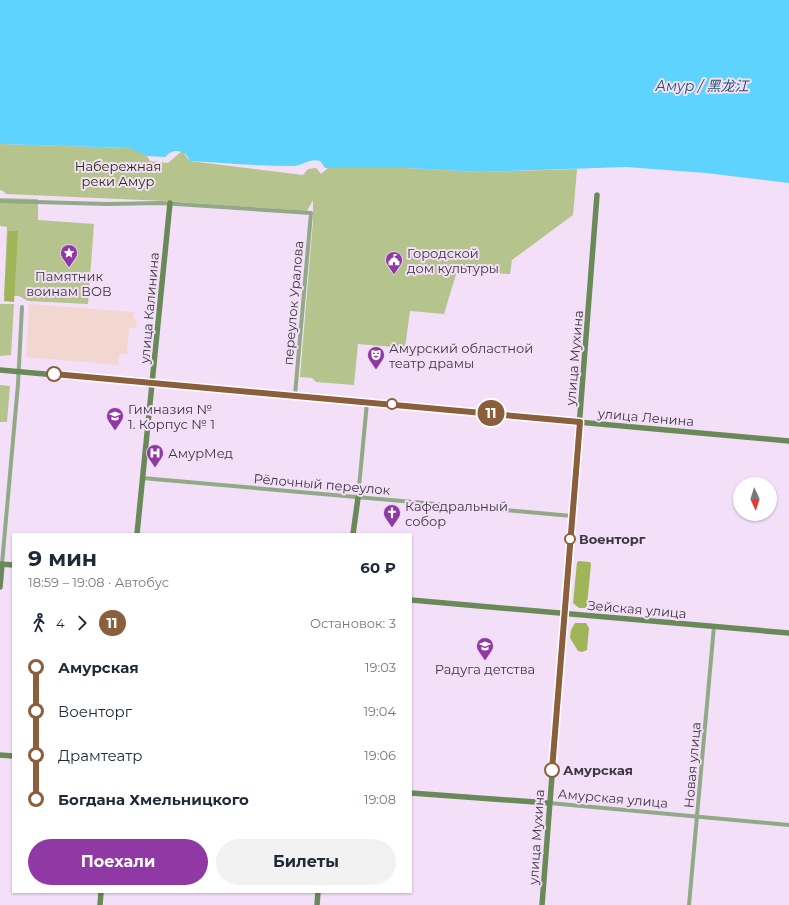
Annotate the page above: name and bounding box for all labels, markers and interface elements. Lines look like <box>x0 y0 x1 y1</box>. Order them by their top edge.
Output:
water label: Амур / 黑龙江 <box>655 77 750 95</box>
park label: Набережная реки Амур <box>75 158 161 189</box>
street label: переулок Уралова <box>280 240 306 366</box>
place icon: Памятник воинам ВОВ <box>59 243 79 268</box>
place label: Городской дом культуры <box>407 245 499 276</box>
public building icon: Городской дом культуры <box>384 250 404 275</box>
street label: улица Калинина <box>136 252 162 365</box>
place label: Памятник воинам ВОВ <box>26 268 112 299</box>
street label: улица Мухина <box>562 310 586 407</box>
place label: Амурский областной театр драмы <box>389 340 533 371</box>
theatre icon: Амурский областной театр драмы <box>366 345 386 370</box>
unlabelled marker <box>46 366 62 382</box>
unlabelled marker <box>386 398 398 410</box>
line badge: 11 <box>473 400 509 426</box>
place label: Гимназия № 1. Корпус № 1 <box>128 401 215 432</box>
text: 11 <box>486 404 496 422</box>
street label: улица Ленина <box>596 405 695 429</box>
school or university icon: Гимназия № 1. Корпус № 1 <box>105 406 125 431</box>
hospital icon: АмурМед <box>145 443 165 468</box>
place label: АмурМед <box>168 445 233 461</box>
street label: Рёлочный переулок <box>253 470 391 498</box>
north arrow <box>733 477 777 521</box>
map controls <box>733 477 777 521</box>
place label: Кафедральный собор <box>405 498 508 529</box>
church icon: Кафедральный собор <box>382 503 402 528</box>
place label: Военторг <box>579 531 646 547</box>
marker: Военторг <box>564 533 576 545</box>
text: 9 мин <box>28 545 97 572</box>
text: 60 ₽ <box>360 558 396 577</box>
text: 18:59 – 19:08 · Автобус <box>28 574 169 590</box>
street label: Зейская улица <box>587 597 687 621</box>
icon: walk <box>28 612 50 634</box>
icon: forward <box>71 612 93 634</box>
text: 11 <box>107 614 118 632</box>
text: 4 <box>56 615 65 631</box>
text: Остановок: 3 <box>310 615 396 631</box>
school or university icon: Радуга детства <box>475 636 495 661</box>
text: Амурская <box>58 658 139 677</box>
text: 19:03 <box>365 659 396 675</box>
place label: Радуга детства <box>435 661 535 677</box>
text: Военторг <box>58 702 132 721</box>
text: 19:04 <box>363 703 396 719</box>
street label: Новая улица <box>680 721 704 809</box>
text: Драмтеатр <box>58 746 143 765</box>
text: 19:06 <box>364 747 396 763</box>
marker: Амурская <box>544 762 560 778</box>
place label: Амурская <box>563 762 633 778</box>
street label: Амурская улица <box>557 785 669 811</box>
street label: улица Мухина <box>525 789 547 886</box>
text: Богдана Хмельницкого <box>58 790 249 809</box>
text: 19:08 <box>364 791 396 807</box>
button: Поехали <box>28 839 208 885</box>
button: Билеты <box>216 839 396 885</box>

